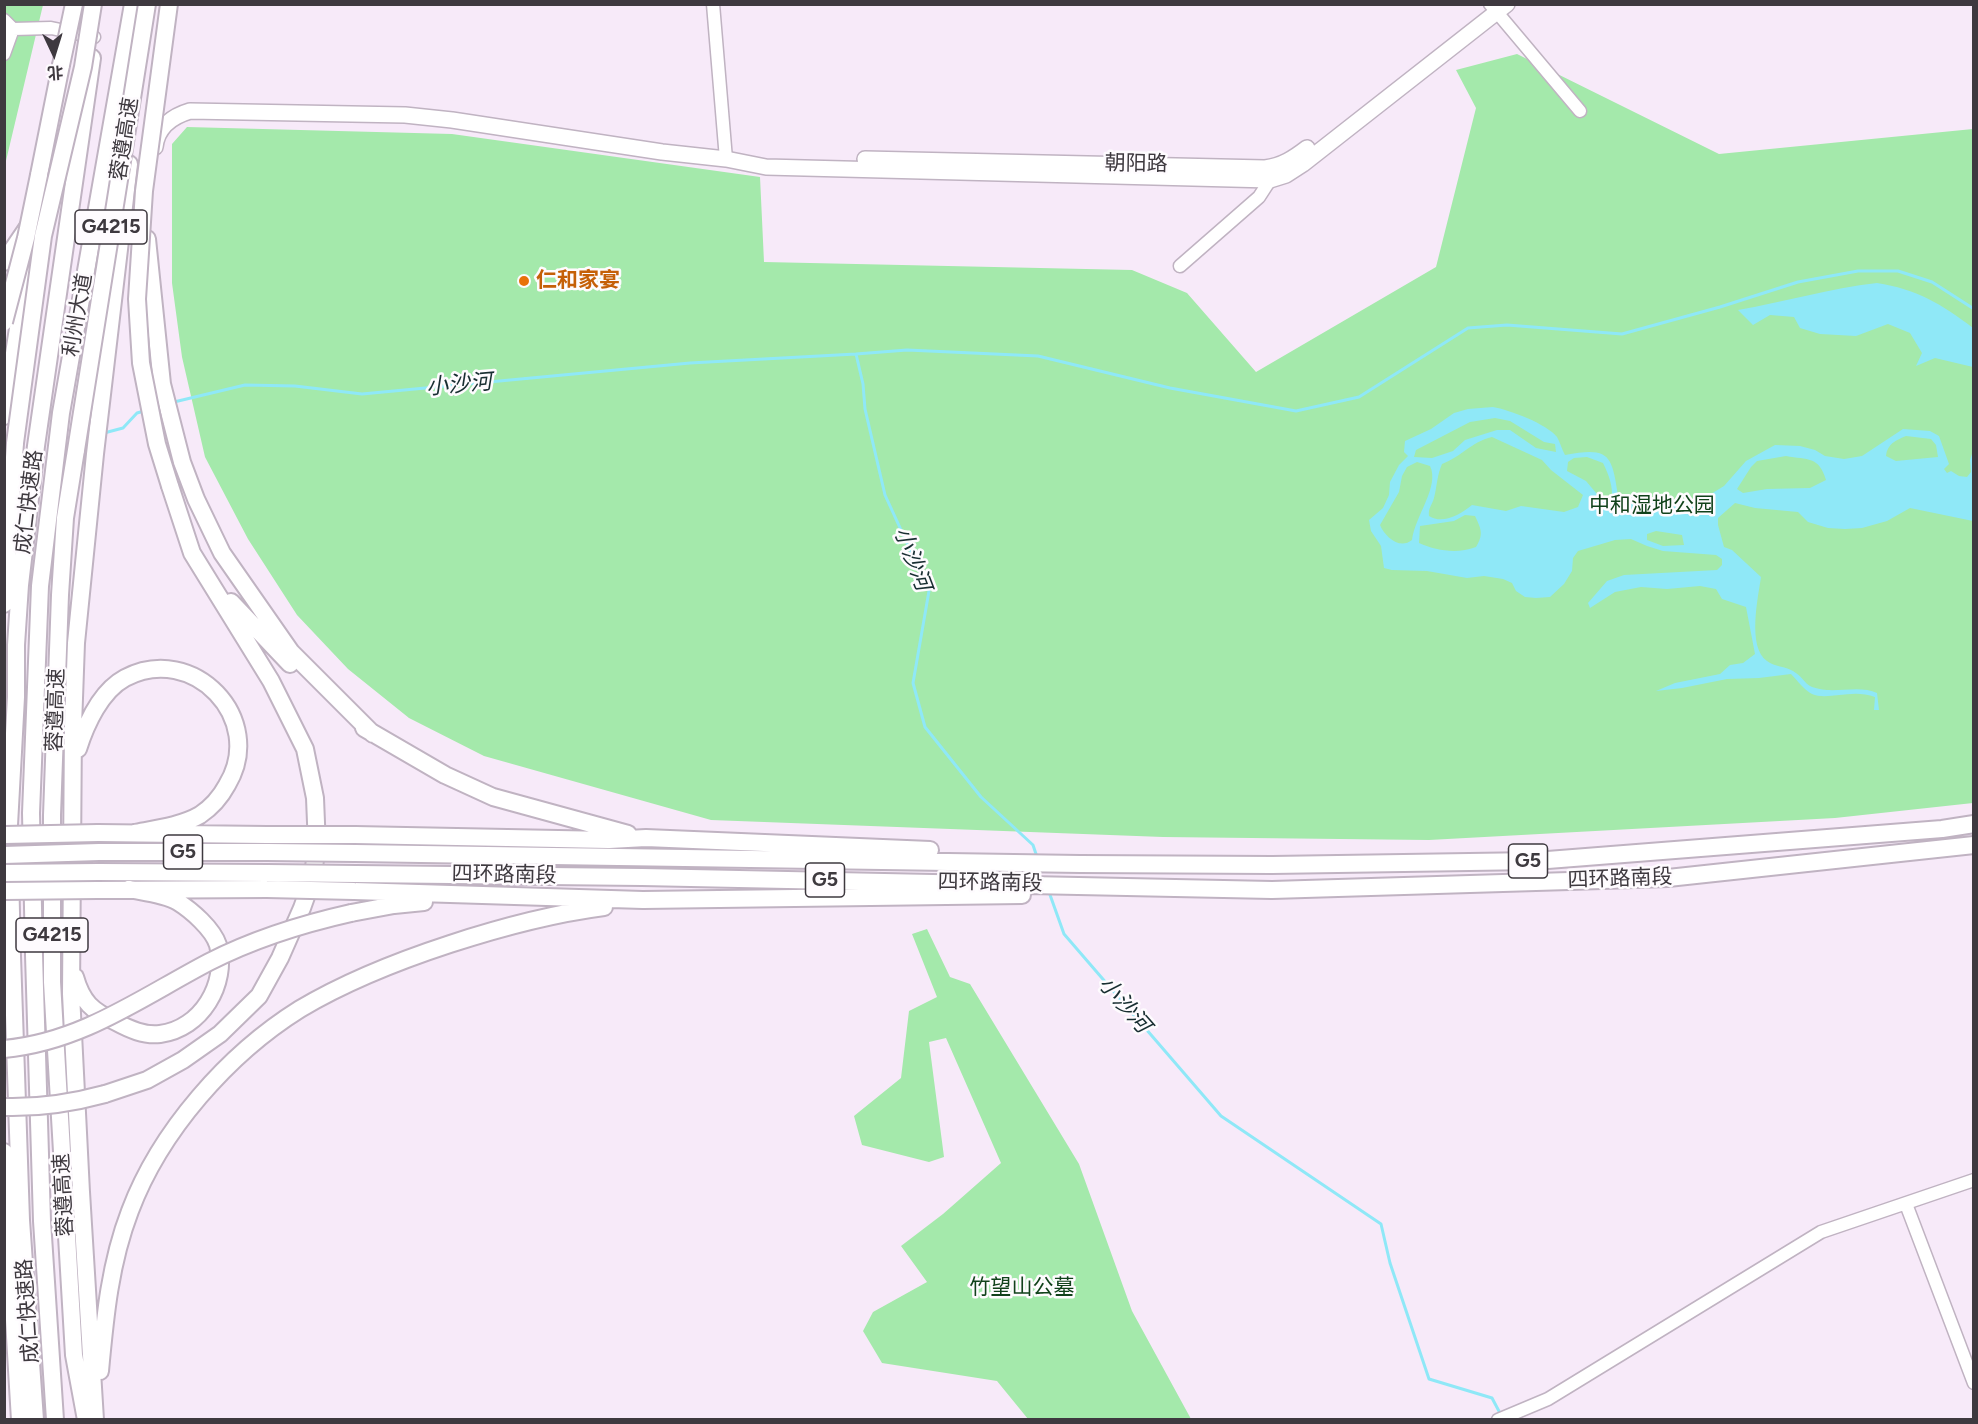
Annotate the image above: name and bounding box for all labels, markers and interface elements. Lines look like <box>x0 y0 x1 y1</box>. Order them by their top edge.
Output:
north arrow <box>24 24 84 84</box>
text: 北 <box>47 62 64 82</box>
street label: 蓉遵高速 <box>106 96 144 182</box>
street label: 朝阳路 <box>1104 151 1168 177</box>
road number: G4215 <box>75 210 147 244</box>
place label: 仁和家宴 <box>536 268 620 294</box>
street label: 利州大道 <box>58 271 98 359</box>
marker: 仁和家宴 <box>517 274 531 288</box>
water label: 小沙河 <box>425 369 493 401</box>
street label: 成仁快速路 <box>10 448 48 556</box>
park label: 中和湿地公园 <box>1589 493 1715 519</box>
water label: 小沙河 <box>888 523 936 595</box>
street label: 蓉遵高速 <box>42 668 70 752</box>
road number: G5 <box>164 835 202 869</box>
road number: G5 <box>1508 844 1547 878</box>
street label: 四环路南段 <box>451 861 557 889</box>
road number: G5 <box>806 863 844 897</box>
street label: 四环路南段 <box>1567 865 1673 893</box>
street label: 四环路南段 <box>937 869 1043 897</box>
road number: G4215 <box>16 918 88 952</box>
water label: 小沙河 <box>1092 971 1156 1039</box>
street label: 蓉遵高速 <box>49 1152 79 1238</box>
street label: 成仁快速路 <box>12 1258 44 1364</box>
park label: 竹望山公墓 <box>970 1275 1074 1301</box>

